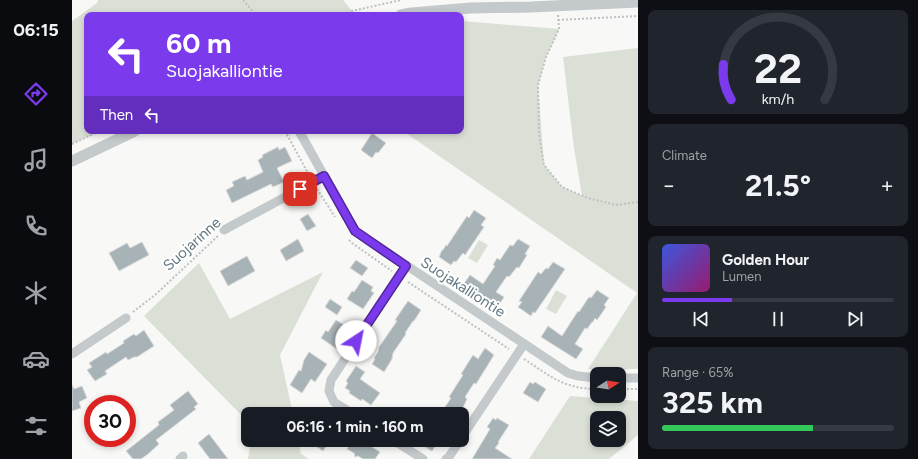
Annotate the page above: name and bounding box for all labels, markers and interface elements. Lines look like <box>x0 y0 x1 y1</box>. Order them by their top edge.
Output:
text: 06:15 <box>13 19 59 41</box>
text: 60 m <box>166 26 231 60</box>
icon: left <box>100 28 152 80</box>
text: 22 <box>754 43 802 93</box>
text: Suojakalliontie <box>166 60 283 82</box>
icon: directions <box>22 80 50 108</box>
text: km/h <box>762 90 794 108</box>
icon: left <box>141 104 163 126</box>
text: Then <box>100 106 133 124</box>
icon: music <box>22 146 50 174</box>
text: Climate <box>662 148 707 163</box>
text: 21.5° <box>745 167 811 204</box>
pin <box>283 172 317 206</box>
text: − <box>662 172 676 199</box>
text: + <box>880 172 894 199</box>
icon: arrive <box>289 178 311 200</box>
icon: phone <box>22 212 50 240</box>
street label: Suojarinne <box>159 213 225 275</box>
text: Golden Hour <box>722 251 809 269</box>
street label: Suojakalliontie <box>417 253 509 321</box>
text: Lumen <box>722 269 761 284</box>
icon: climate <box>22 279 50 307</box>
icon: previous <box>690 308 712 330</box>
icon: pause <box>767 308 789 330</box>
icon: next <box>844 308 866 330</box>
position arrow <box>335 320 377 362</box>
icon: car <box>22 345 50 373</box>
text: Range · 65% <box>662 365 734 380</box>
north arrow <box>590 367 626 403</box>
map controls <box>590 367 626 447</box>
text: 325 km <box>662 384 763 421</box>
speed limit sign: 30 <box>84 395 136 447</box>
button: layers <box>590 411 626 447</box>
icon: filters <box>22 412 50 440</box>
text: 06:16 · 1 min · 160 m <box>287 418 423 436</box>

